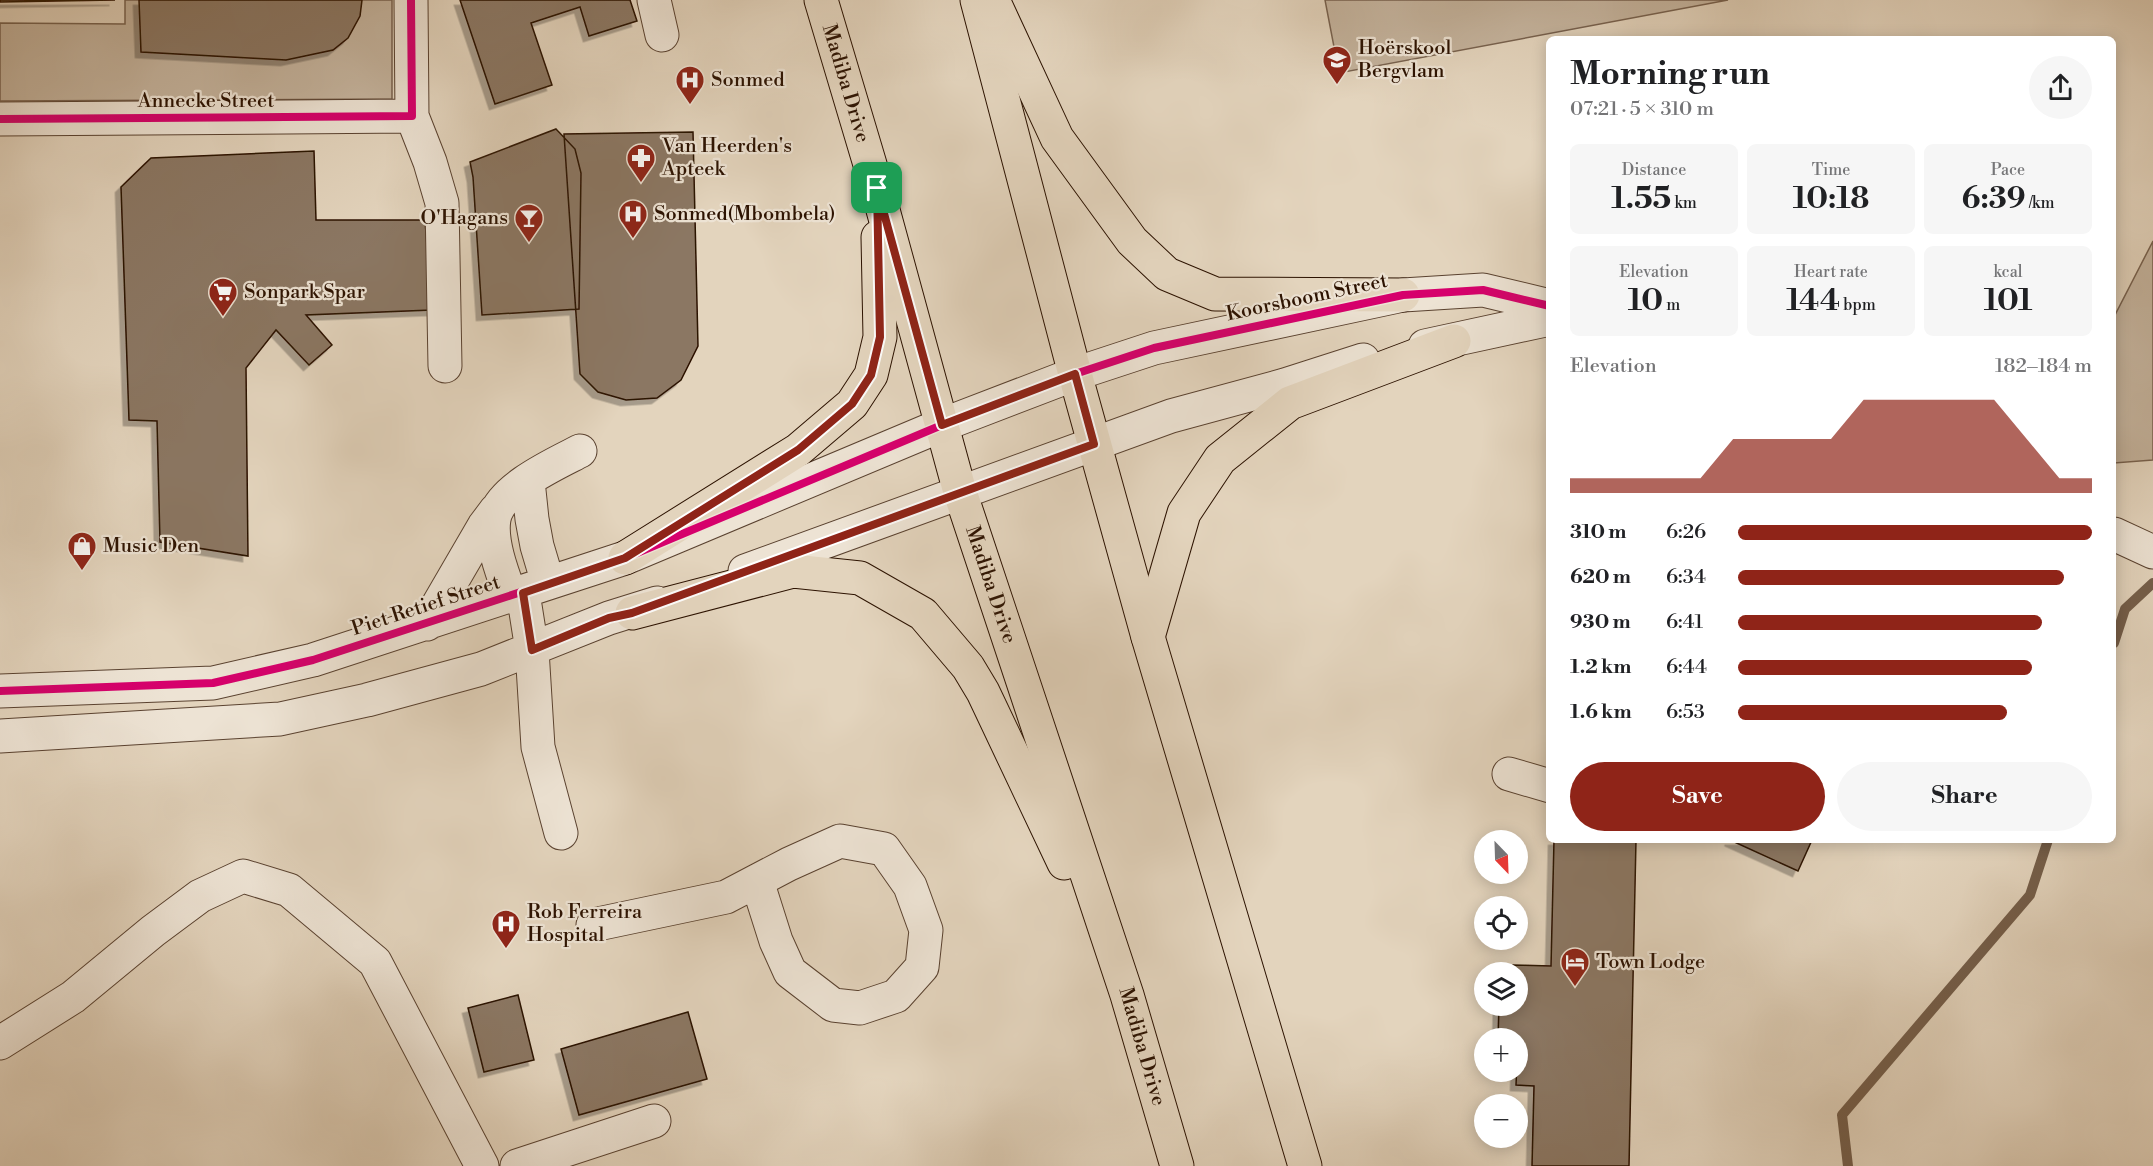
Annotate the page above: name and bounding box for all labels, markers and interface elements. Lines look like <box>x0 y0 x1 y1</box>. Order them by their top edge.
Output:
street label: Madiba Drive <box>816 21 875 146</box>
place label: Hoërskool Bergvlam <box>1357 36 1451 84</box>
school or university icon: Hoërskool Bergvlam <box>1321 44 1353 86</box>
text: Morning run <box>1570 54 1770 95</box>
button: share <box>2029 56 2092 119</box>
hospital icon: Sonmed <box>674 64 706 106</box>
place label: Sonmed <box>711 68 785 93</box>
street label: Annecke Street <box>137 89 274 114</box>
text: 07:21 · 5 × 310 m <box>1570 97 1714 122</box>
place label: Van Heerden's Apteek <box>661 134 792 182</box>
pharmacy icon: Van Heerden's Apteek <box>625 142 657 184</box>
text: Distance <box>1622 160 1686 180</box>
text: Time <box>1812 160 1850 180</box>
text: Pace <box>1991 160 2025 180</box>
pin <box>851 162 902 213</box>
icon: arrive <box>860 171 893 204</box>
text: 1.55 <box>1611 180 1671 218</box>
text: 10:18 <box>1793 180 1869 218</box>
text: 6:39 <box>1962 180 2026 218</box>
text: km <box>1671 193 1697 213</box>
text: /km <box>2026 193 2054 213</box>
hospital icon: Sonmed(Mbombela) <box>617 198 649 240</box>
bar icon: O'Hagans <box>513 202 545 244</box>
place label: Sonmed(Mbombela) <box>654 202 835 227</box>
place label: O'Hagans <box>421 206 508 231</box>
text: Elevation <box>1619 262 1689 282</box>
text: Heart rate <box>1794 262 1868 282</box>
text: kcal <box>1993 262 2023 282</box>
street label: Koorsboom Street <box>1224 269 1390 327</box>
supermarket icon: Sonpark Spar <box>207 276 239 318</box>
place label: Sonpark Spar <box>244 280 365 305</box>
text: 10 <box>1628 282 1663 320</box>
text: 144 <box>1786 282 1840 320</box>
text: 101 <box>1984 282 2032 320</box>
text: m <box>1663 295 1680 315</box>
text: bpm <box>1840 295 1876 315</box>
text: Elevation <box>1570 354 1657 379</box>
text: 182–184 m <box>1995 354 2092 379</box>
text: 310 m <box>1570 520 1626 545</box>
text: 6:26 <box>1666 520 1706 545</box>
street label: Madiba Drive <box>960 523 1022 647</box>
shop icon: Music Den <box>66 530 98 572</box>
place label: Music Den <box>103 534 199 559</box>
text: 620 m <box>1570 565 1631 590</box>
text: 6:34 <box>1666 565 1706 590</box>
street label: Piet Retief Street <box>349 570 503 642</box>
text: 930 m <box>1570 610 1631 635</box>
text: 6:41 <box>1666 610 1703 635</box>
text: 1.2 km <box>1570 655 1632 680</box>
text: 6:44 <box>1666 655 1707 680</box>
text: 1.6 km <box>1570 700 1632 725</box>
text: 6:53 <box>1666 700 1705 725</box>
button: Save <box>1570 762 1825 831</box>
button: Share <box>1837 762 2092 831</box>
north arrow <box>1474 830 1528 884</box>
map controls <box>1474 830 1528 1148</box>
button: locate <box>1474 896 1528 950</box>
place label: Rob Ferreira Hospital <box>527 900 643 948</box>
hospital icon: Rob Ferreira Hospital <box>490 908 522 950</box>
hotel icon: Town Lodge <box>1559 946 1591 988</box>
place label: Town Lodge <box>1596 950 1705 975</box>
button: layers <box>1474 962 1528 1016</box>
street label: Madiba Drive <box>1113 984 1171 1109</box>
button: + <box>1474 1028 1528 1082</box>
button: − <box>1474 1094 1528 1148</box>

